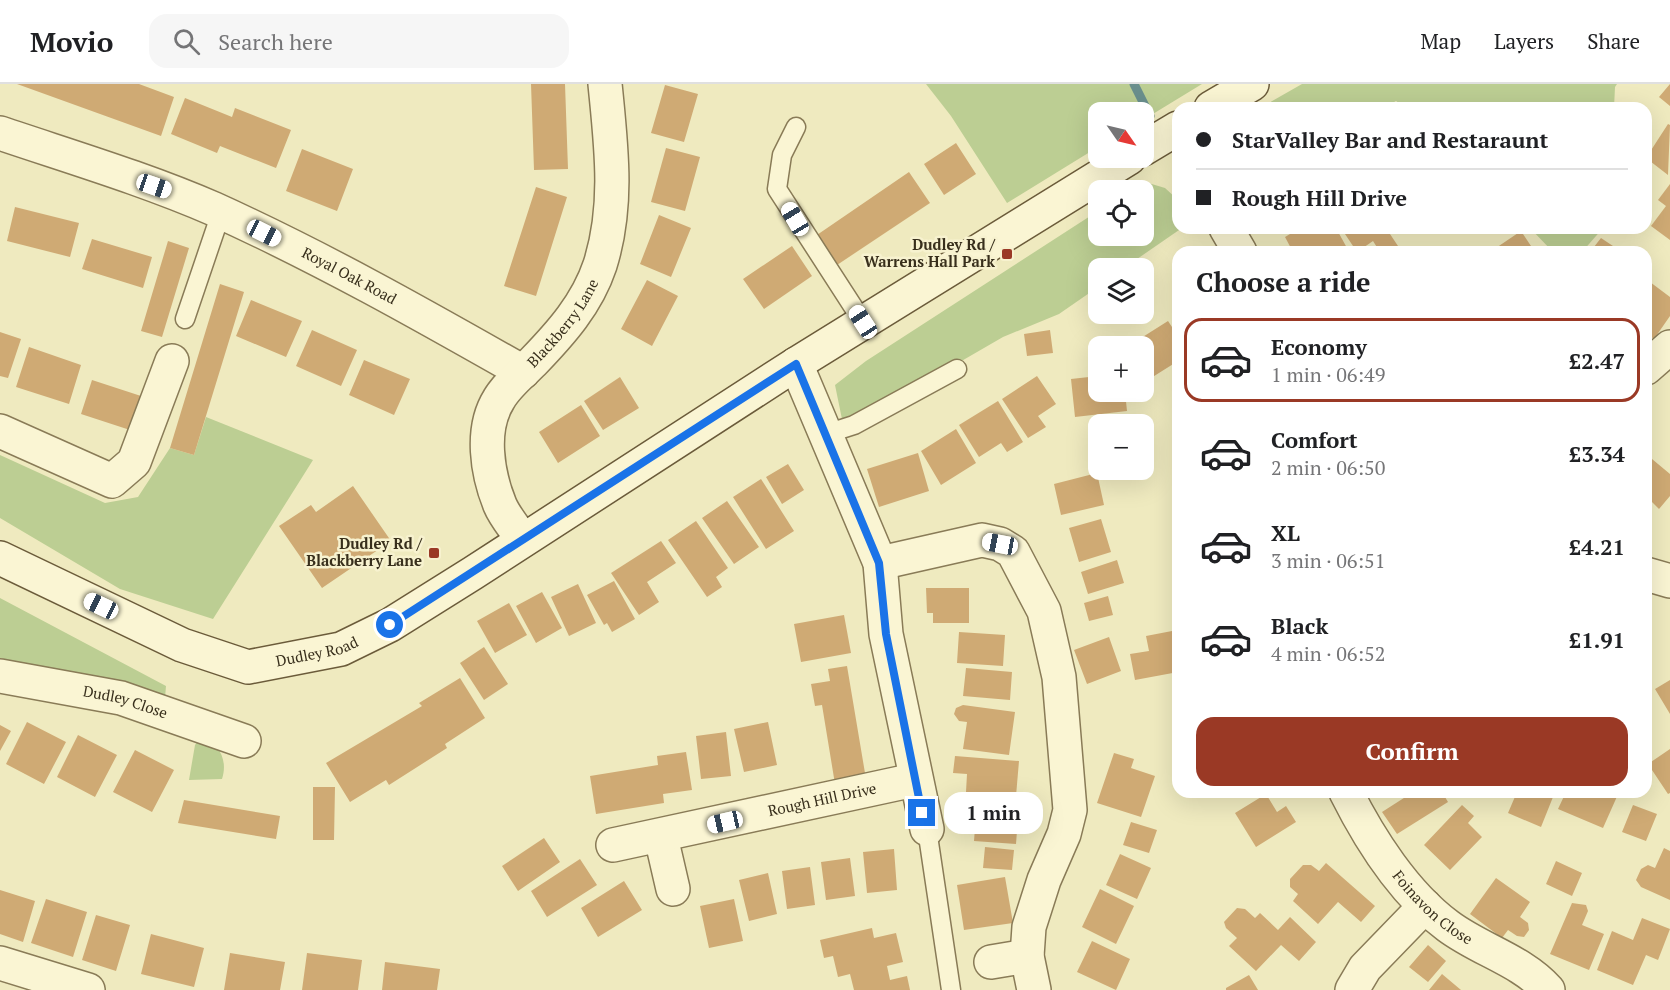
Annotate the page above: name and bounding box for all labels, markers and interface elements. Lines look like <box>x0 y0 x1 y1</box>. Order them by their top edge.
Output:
search box <box>149 14 569 68</box>
text: Movio <box>30 23 113 60</box>
icon: search <box>170 25 203 58</box>
text: Search here <box>218 27 333 56</box>
text: Map <box>1420 27 1461 55</box>
text: Layers <box>1494 27 1554 55</box>
text: Share <box>1587 27 1640 55</box>
north arrow <box>1088 102 1154 168</box>
map controls <box>1088 102 1154 480</box>
text: StarValley Bar and Restaraunt <box>1232 125 1548 154</box>
car <box>134 172 174 200</box>
button: locate <box>1088 180 1154 246</box>
text: Rough Hill Drive <box>1232 183 1407 212</box>
car <box>778 199 812 239</box>
car <box>244 217 284 249</box>
place label: Dudley Rd / Warrens Hall Park <box>864 234 996 271</box>
street label: Royal Oak Road <box>299 242 400 308</box>
marker: Dudley Rd / Warrens Hall Park <box>1000 247 1014 261</box>
button: layers <box>1088 258 1154 324</box>
text: Choose a ride <box>1196 264 1371 300</box>
street label: Blackberry Lane <box>522 275 602 371</box>
car <box>846 302 880 342</box>
text: Economy <box>1271 332 1367 361</box>
icon: car <box>1199 333 1253 387</box>
button: + <box>1088 336 1154 402</box>
text: £2.47 <box>1569 346 1625 375</box>
text: 1 min · 06:49 <box>1271 361 1385 388</box>
button: − <box>1088 414 1154 480</box>
text: Comfort <box>1271 425 1357 454</box>
icon: car <box>1199 426 1253 480</box>
text: £3.34 <box>1569 439 1625 468</box>
text: 2 min · 06:50 <box>1271 454 1385 481</box>
text: XL <box>1271 518 1300 547</box>
icon: car <box>1199 519 1253 573</box>
car <box>981 532 1019 556</box>
text: £4.21 <box>1569 532 1625 561</box>
place label: Dudley Rd / Blackberry Lane <box>306 533 423 570</box>
marker: Dudley Rd / Blackberry Lane <box>427 546 441 560</box>
text: 3 min · 06:51 <box>1271 547 1385 574</box>
car <box>81 590 121 622</box>
route start <box>376 611 403 638</box>
text: Black <box>1271 611 1328 640</box>
icon: car <box>1199 612 1253 666</box>
text: £1.91 <box>1569 625 1625 654</box>
street label: Dudley Road <box>274 631 361 670</box>
text: 4 min · 06:52 <box>1271 640 1385 667</box>
street label: Dudley Close <box>81 680 170 723</box>
button: Confirm <box>1196 717 1628 786</box>
street label: Rough Hill Drive <box>766 777 878 820</box>
callout: 1 min <box>943 792 1042 834</box>
route end <box>908 799 935 826</box>
text: 1 min <box>966 799 1021 826</box>
car <box>705 809 745 835</box>
street label: Foinavon Close <box>1389 866 1476 948</box>

